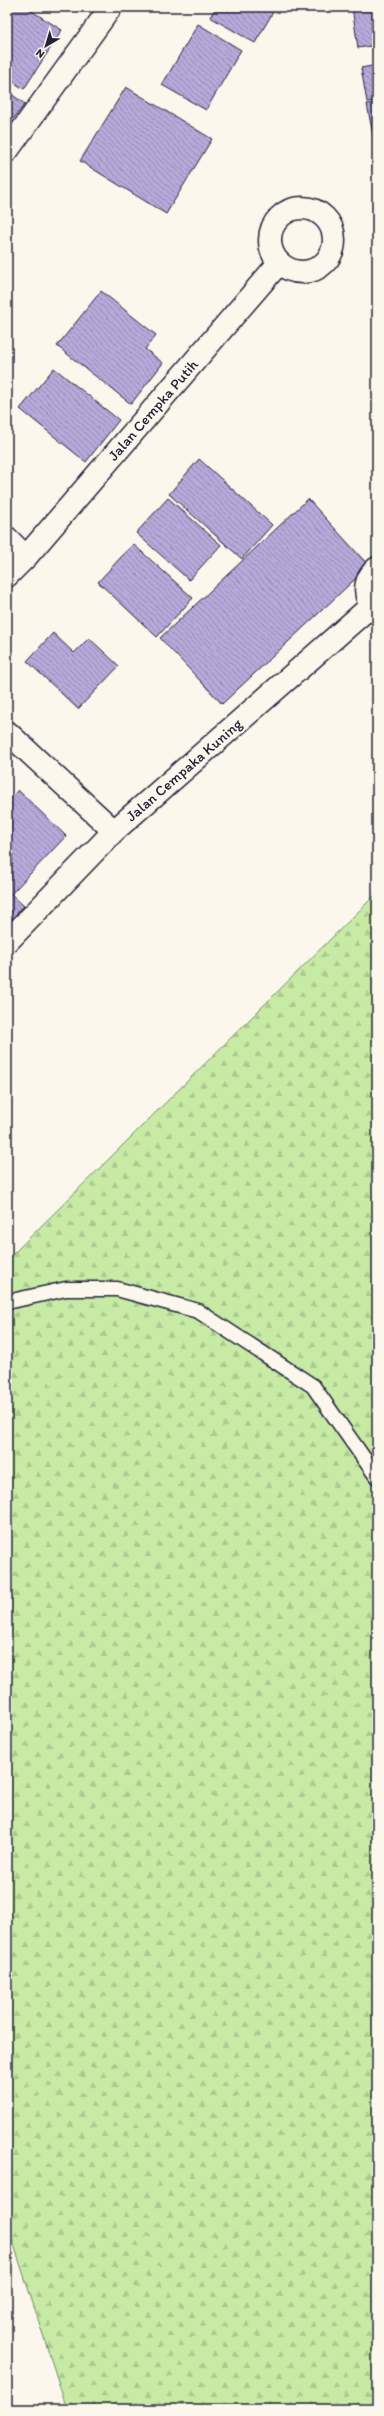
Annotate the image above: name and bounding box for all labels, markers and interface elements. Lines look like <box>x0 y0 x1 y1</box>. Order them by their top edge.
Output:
north arrow <box>26 26 66 66</box>
text: N <box>33 46 47 61</box>
street label: Jalan Cempka Putih <box>104 356 202 464</box>
street label: Jalan Cempaka Kuning <box>122 714 246 825</box>

